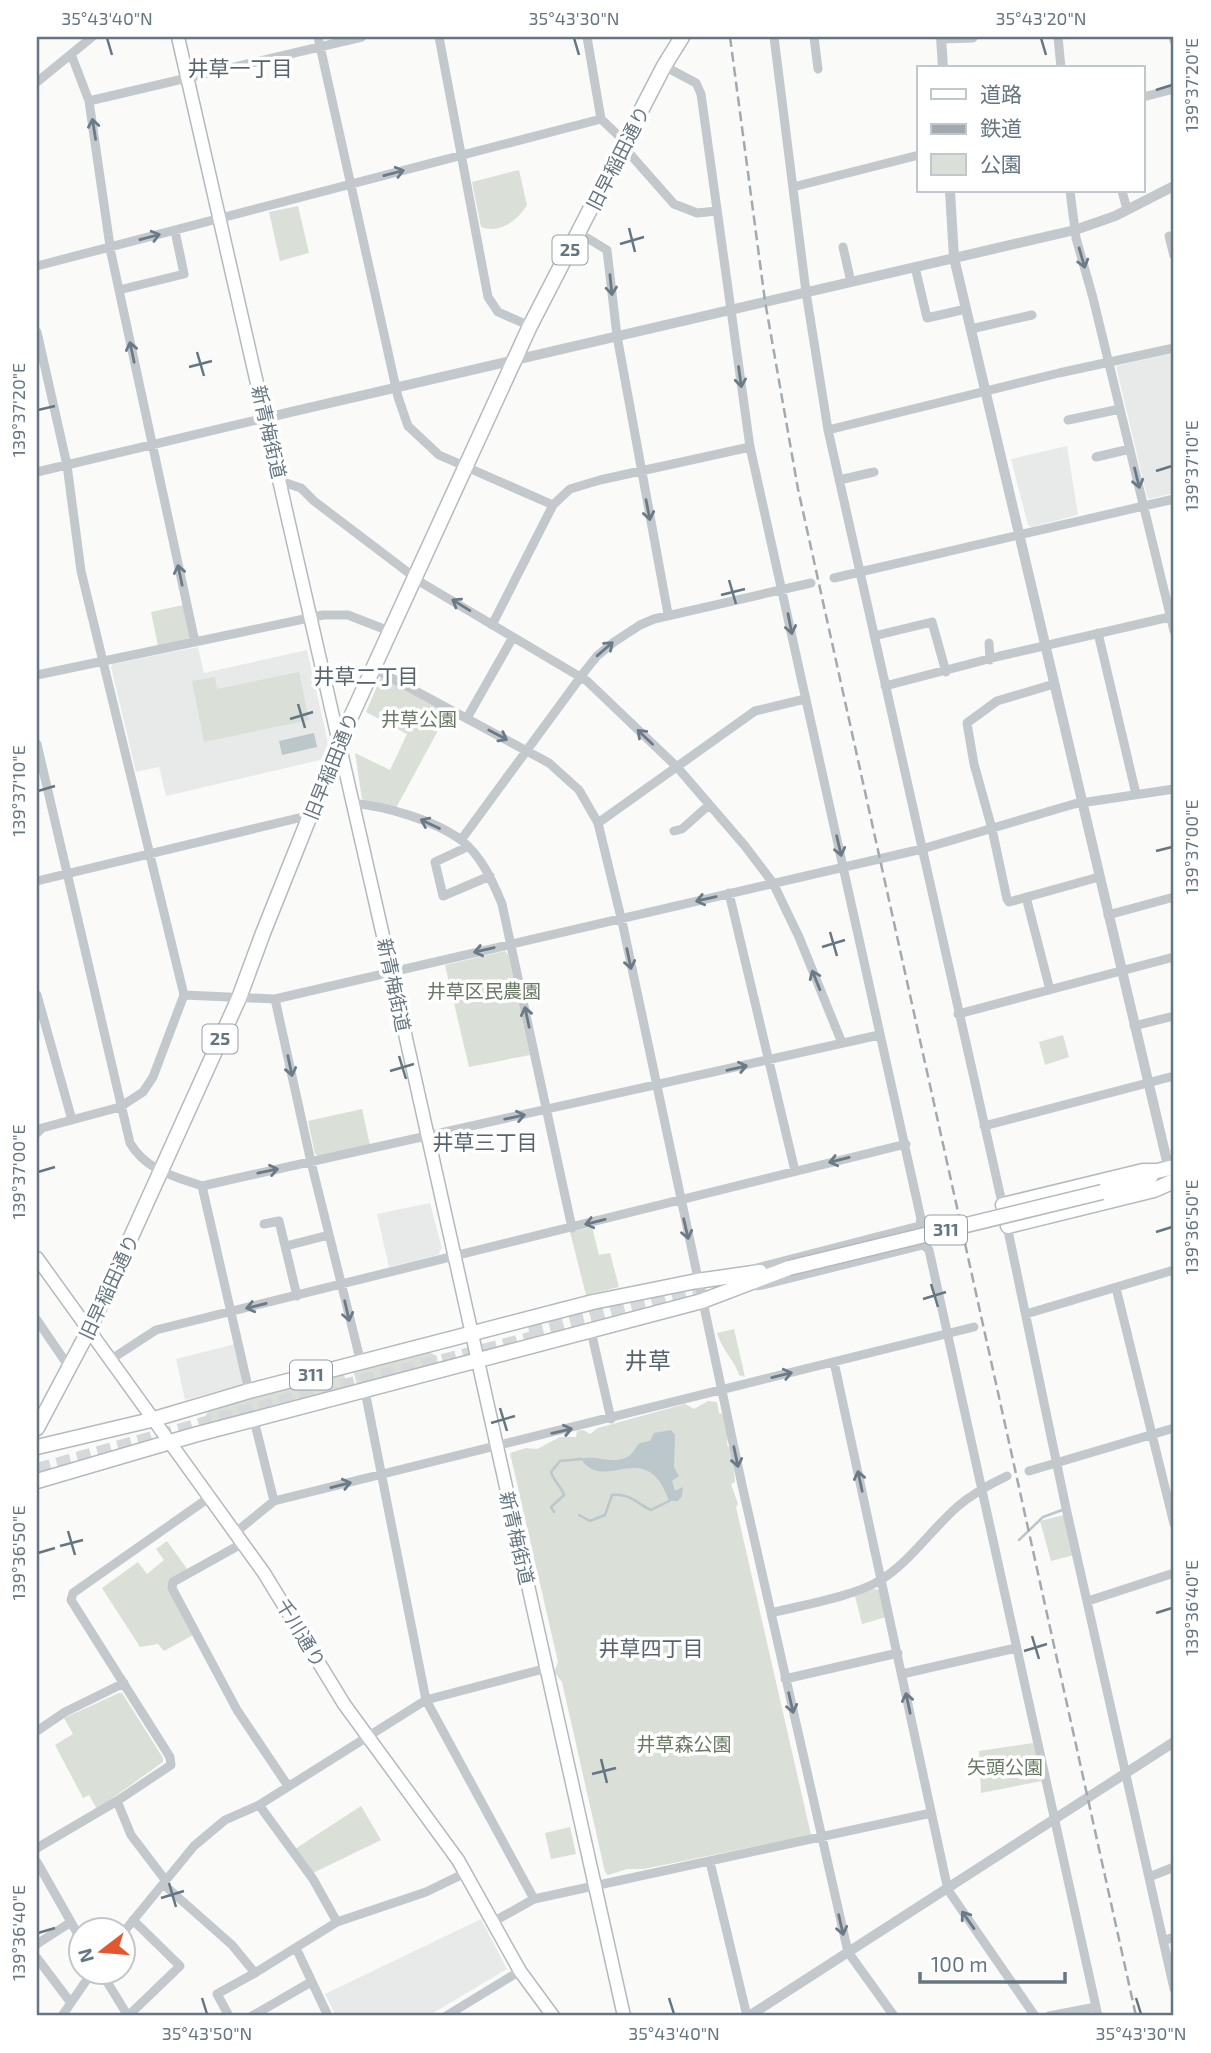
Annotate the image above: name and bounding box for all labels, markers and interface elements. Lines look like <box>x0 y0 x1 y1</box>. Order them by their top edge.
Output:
text: 35°43'40"N <box>61 7 153 29</box>
text: 35°43'30"N <box>529 7 619 29</box>
text: 35°43'20"N <box>995 7 1087 29</box>
text: 139°37'20"E <box>1180 38 1202 132</box>
district label: 井草一丁目 <box>188 55 293 80</box>
legend <box>917 66 1144 192</box>
text: 道路 <box>980 81 1022 106</box>
street label: 旧早稲田通り <box>581 102 654 214</box>
text: 鉄道 <box>980 115 1022 140</box>
one-way arrow <box>87 118 100 140</box>
text: 公園 <box>980 151 1022 176</box>
one-way arrow <box>383 165 405 178</box>
one-way arrow <box>139 230 161 243</box>
road number: 25 <box>552 236 588 264</box>
one-way arrow <box>1076 246 1089 269</box>
one-way arrow <box>605 273 618 296</box>
one-way arrow <box>125 341 139 364</box>
text: 139°37'20"E <box>7 363 29 457</box>
one-way arrow <box>733 366 746 388</box>
street label: 新青梅街道 <box>248 383 291 481</box>
text: 139°37'10"E <box>1180 420 1202 512</box>
one-way arrow <box>1131 467 1144 489</box>
one-way arrow <box>642 498 656 521</box>
one-way arrow <box>173 564 186 587</box>
one-way arrow <box>451 598 471 612</box>
one-way arrow <box>783 612 797 635</box>
one-way arrow <box>596 641 614 657</box>
district label: 井草二丁目 <box>314 663 419 688</box>
park label: 井草公園 <box>381 707 457 730</box>
street label: 旧早稲田通り <box>299 709 363 823</box>
one-way arrow <box>487 728 508 742</box>
one-way arrow <box>637 728 654 745</box>
text: 139°37'10"E <box>7 745 29 837</box>
text: 139°37'00"E <box>1180 799 1202 895</box>
one-way arrow <box>419 817 440 830</box>
one-way arrow <box>833 834 846 857</box>
one-way arrow <box>695 893 718 906</box>
street label: 新青梅街道 <box>373 936 416 1034</box>
one-way arrow <box>473 943 496 957</box>
one-way arrow <box>623 947 637 970</box>
one-way arrow <box>809 970 822 991</box>
park label: 井草区民農園 <box>427 979 541 1002</box>
one-way arrow <box>519 1006 533 1029</box>
road number: 25 <box>202 1024 238 1054</box>
one-way arrow <box>283 1054 297 1077</box>
one-way arrow <box>725 1061 748 1075</box>
one-way arrow <box>503 1110 526 1124</box>
text: 139°37'00"E <box>7 1124 29 1220</box>
district label: 井草三丁目 <box>433 1129 538 1154</box>
one-way arrow <box>828 1154 851 1167</box>
one-way arrow <box>257 1164 279 1177</box>
text: 139°36'50"E <box>1180 1179 1202 1275</box>
one-way arrow <box>584 1216 606 1229</box>
road number: 311 <box>925 1216 967 1245</box>
one-way arrow <box>680 1217 694 1240</box>
street label: 旧早稲田通り <box>74 1230 143 1343</box>
one-way arrow <box>341 1299 354 1322</box>
one-way arrow <box>245 1300 268 1313</box>
district label: 井草 <box>625 1346 671 1374</box>
road number: 311 <box>290 1360 332 1390</box>
one-way arrow <box>770 1368 793 1381</box>
one-way arrow <box>550 1423 573 1437</box>
one-way arrow <box>729 1445 743 1468</box>
one-way arrow <box>852 1470 866 1493</box>
one-way arrow <box>329 1478 352 1491</box>
street label: 新青梅街道 <box>496 1489 539 1587</box>
text: 139°36'50"E <box>7 1505 29 1601</box>
text: 139°36'40"E <box>1180 1560 1202 1656</box>
street label: 千川通り <box>272 1594 331 1671</box>
district label: 井草四丁目 <box>599 1635 704 1660</box>
one-way arrow <box>785 1691 798 1714</box>
one-way arrow <box>901 1692 915 1715</box>
park label: 井草森公園 <box>636 1732 732 1755</box>
park label: 矢頭公園 <box>967 1755 1043 1778</box>
text: 139°36'40"E <box>7 1885 29 1981</box>
one-way arrow <box>961 1911 975 1930</box>
one-way arrow <box>835 1913 849 1936</box>
north arrow <box>66 1916 136 1986</box>
scale bar <box>920 1941 1066 1985</box>
text: N <box>72 1946 98 1966</box>
text: 100 m <box>931 1951 988 1976</box>
text: 35°43'50"N <box>162 2022 252 2044</box>
text: 35°43'40"N <box>628 2022 720 2044</box>
text: 35°43'30"N <box>1096 2022 1186 2044</box>

